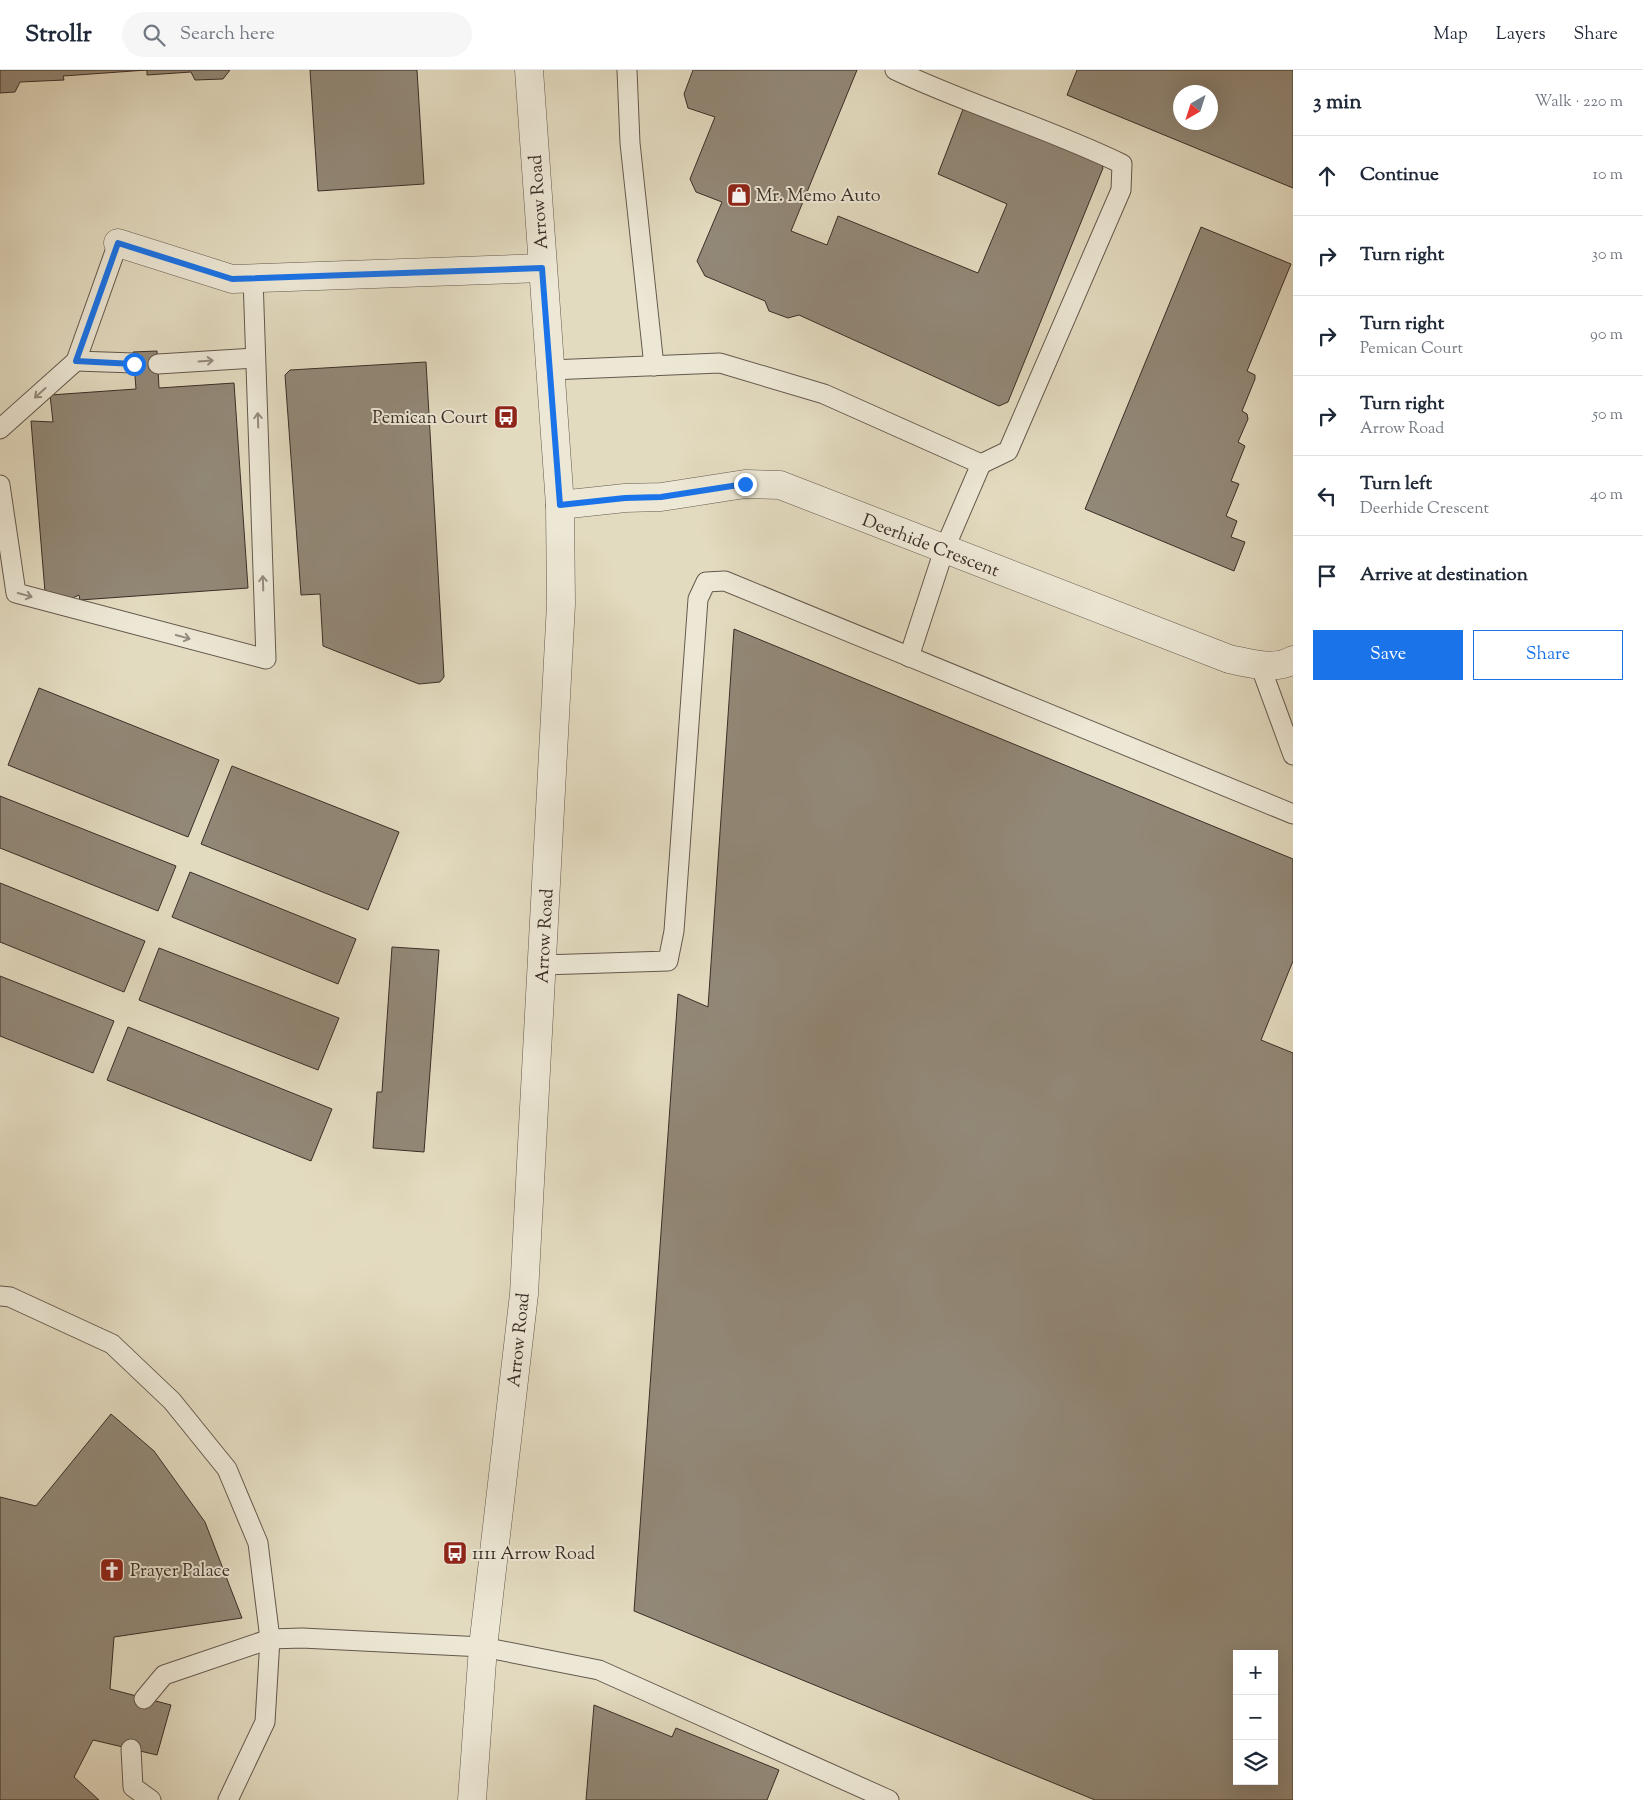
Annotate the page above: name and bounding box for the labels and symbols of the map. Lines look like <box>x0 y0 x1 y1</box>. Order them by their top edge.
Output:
north arrow <box>1173 85 1218 130</box>
street label: Arrow Road <box>524 154 556 250</box>
shop icon: Mr. Memo Auto <box>726 182 752 208</box>
place label: Mr. Memo Auto <box>756 184 881 210</box>
route start <box>123 353 146 376</box>
one-way arrow <box>198 356 214 365</box>
one-way arrow <box>33 388 46 399</box>
bus stop icon: Pemican Court <box>493 404 519 430</box>
place label: Pemican Court <box>372 406 488 432</box>
one-way arrow <box>253 413 262 429</box>
route end <box>734 473 757 496</box>
street label: Deerhide Crescent <box>858 509 1003 585</box>
one-way arrow <box>259 575 268 591</box>
one-way arrow <box>17 591 33 601</box>
one-way arrow <box>174 633 190 642</box>
street label: Arrow Road <box>531 888 561 984</box>
street label: Arrow Road <box>502 1292 538 1389</box>
bus stop icon: 1111 Arrow Road <box>442 1540 468 1566</box>
place label: 1111 Arrow Road <box>472 1542 595 1568</box>
church icon: Prayer Palace <box>99 1557 125 1583</box>
place label: Prayer Palace <box>130 1559 230 1585</box>

